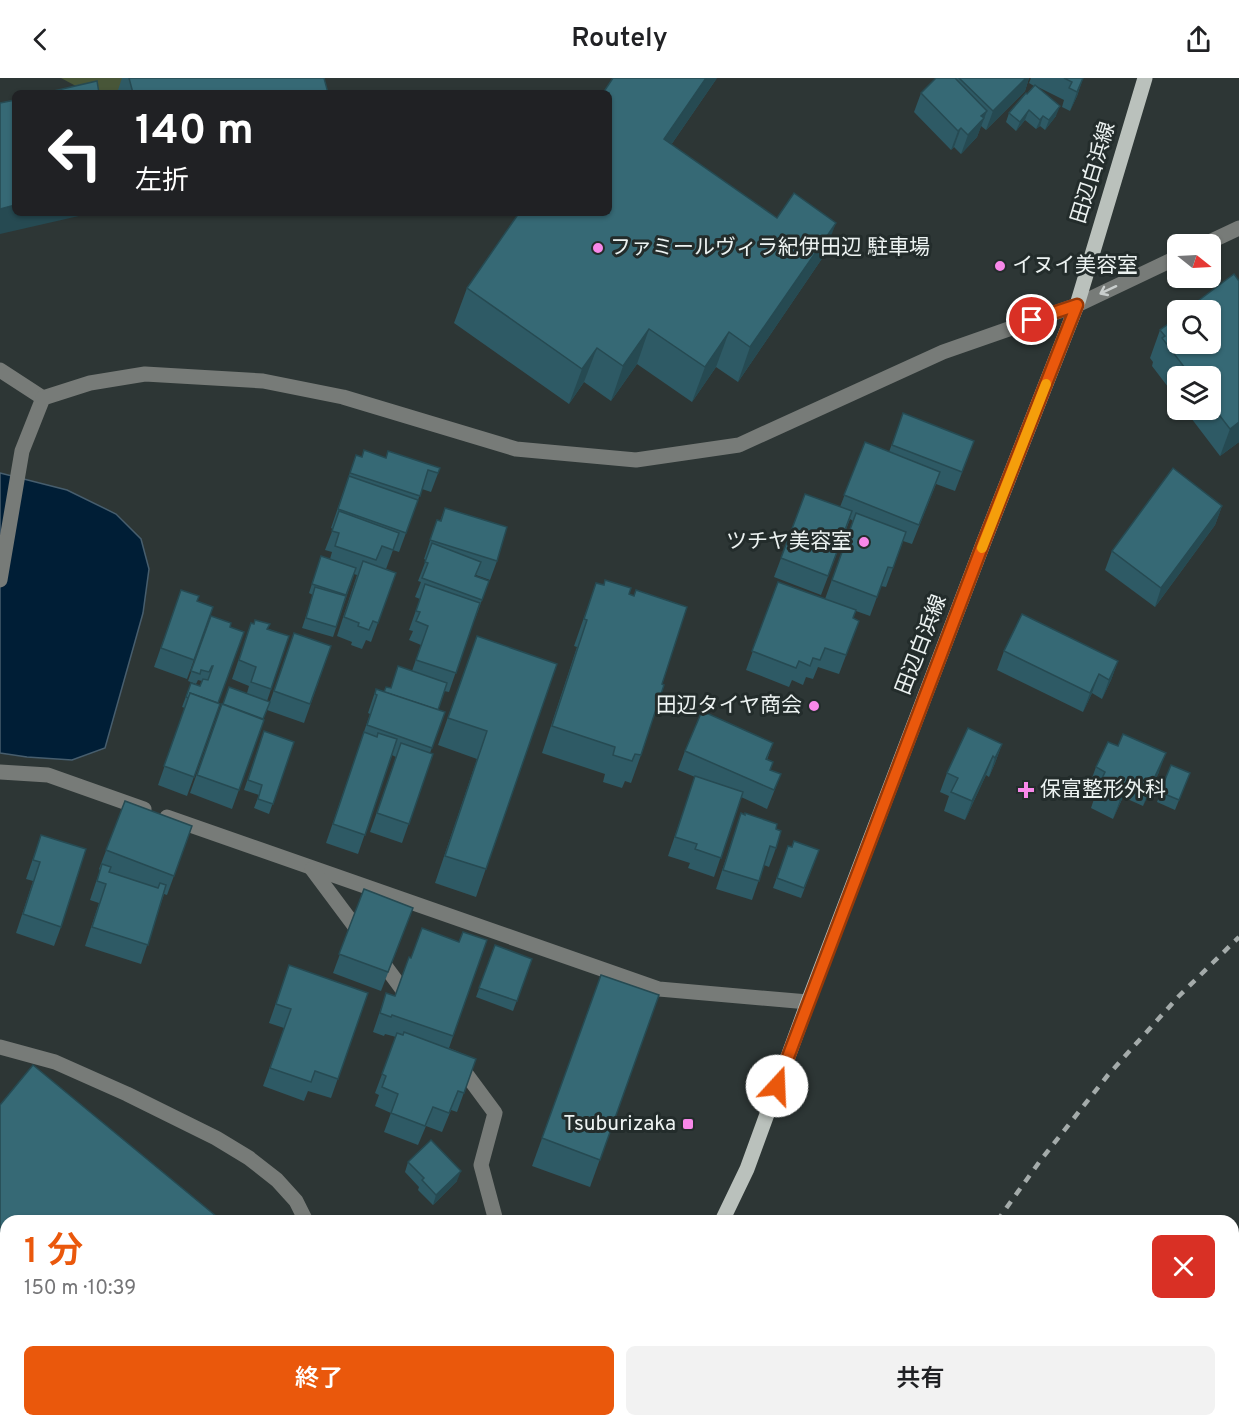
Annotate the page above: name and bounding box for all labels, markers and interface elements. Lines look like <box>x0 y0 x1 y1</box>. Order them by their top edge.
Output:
text: Routely <box>571 22 668 56</box>
icon: back <box>24 23 57 56</box>
icon: share <box>1182 23 1215 56</box>
text: 140 m <box>135 106 254 159</box>
icon: left <box>36 114 114 192</box>
street label: 田辺白浜線 <box>1066 119 1122 227</box>
text: 左折 <box>135 165 189 199</box>
north arrow <box>1167 234 1221 288</box>
map controls <box>1167 234 1221 420</box>
place label: ファミールヴィラ紀伊田辺 駐車場 <box>610 235 930 262</box>
marker: ファミールヴィラ紀伊田辺 駐車場 <box>591 241 605 255</box>
place label: イヌイ美容室 <box>1012 253 1138 280</box>
marker: イヌイ美容室 <box>993 259 1007 273</box>
one-way arrow <box>1100 285 1118 297</box>
pin <box>1006 294 1057 345</box>
button: search <box>1167 300 1221 354</box>
icon: arrive <box>1015 303 1048 336</box>
button: layers <box>1167 366 1221 420</box>
place label: ツチヤ美容室 <box>726 529 852 556</box>
marker: ツチヤ美容室 <box>857 535 871 549</box>
street label: 田辺白浜線 <box>891 591 953 699</box>
place label: 田辺タイヤ商会 <box>656 693 802 720</box>
marker: 田辺タイヤ商会 <box>807 699 821 713</box>
place label: 保富整形外科 <box>1040 777 1166 804</box>
marker: 保富整形外科 <box>1017 781 1035 799</box>
position arrow <box>745 1054 809 1118</box>
place label: Tsuburizaka <box>563 1111 676 1138</box>
marker: Tsuburizaka <box>681 1117 695 1131</box>
text: 1 分 <box>24 1230 83 1276</box>
button: close <box>1152 1235 1215 1298</box>
text: 150 m · 10:39 <box>24 1276 136 1302</box>
button: 終了 <box>24 1346 614 1415</box>
button: 共有 <box>626 1346 1215 1415</box>

